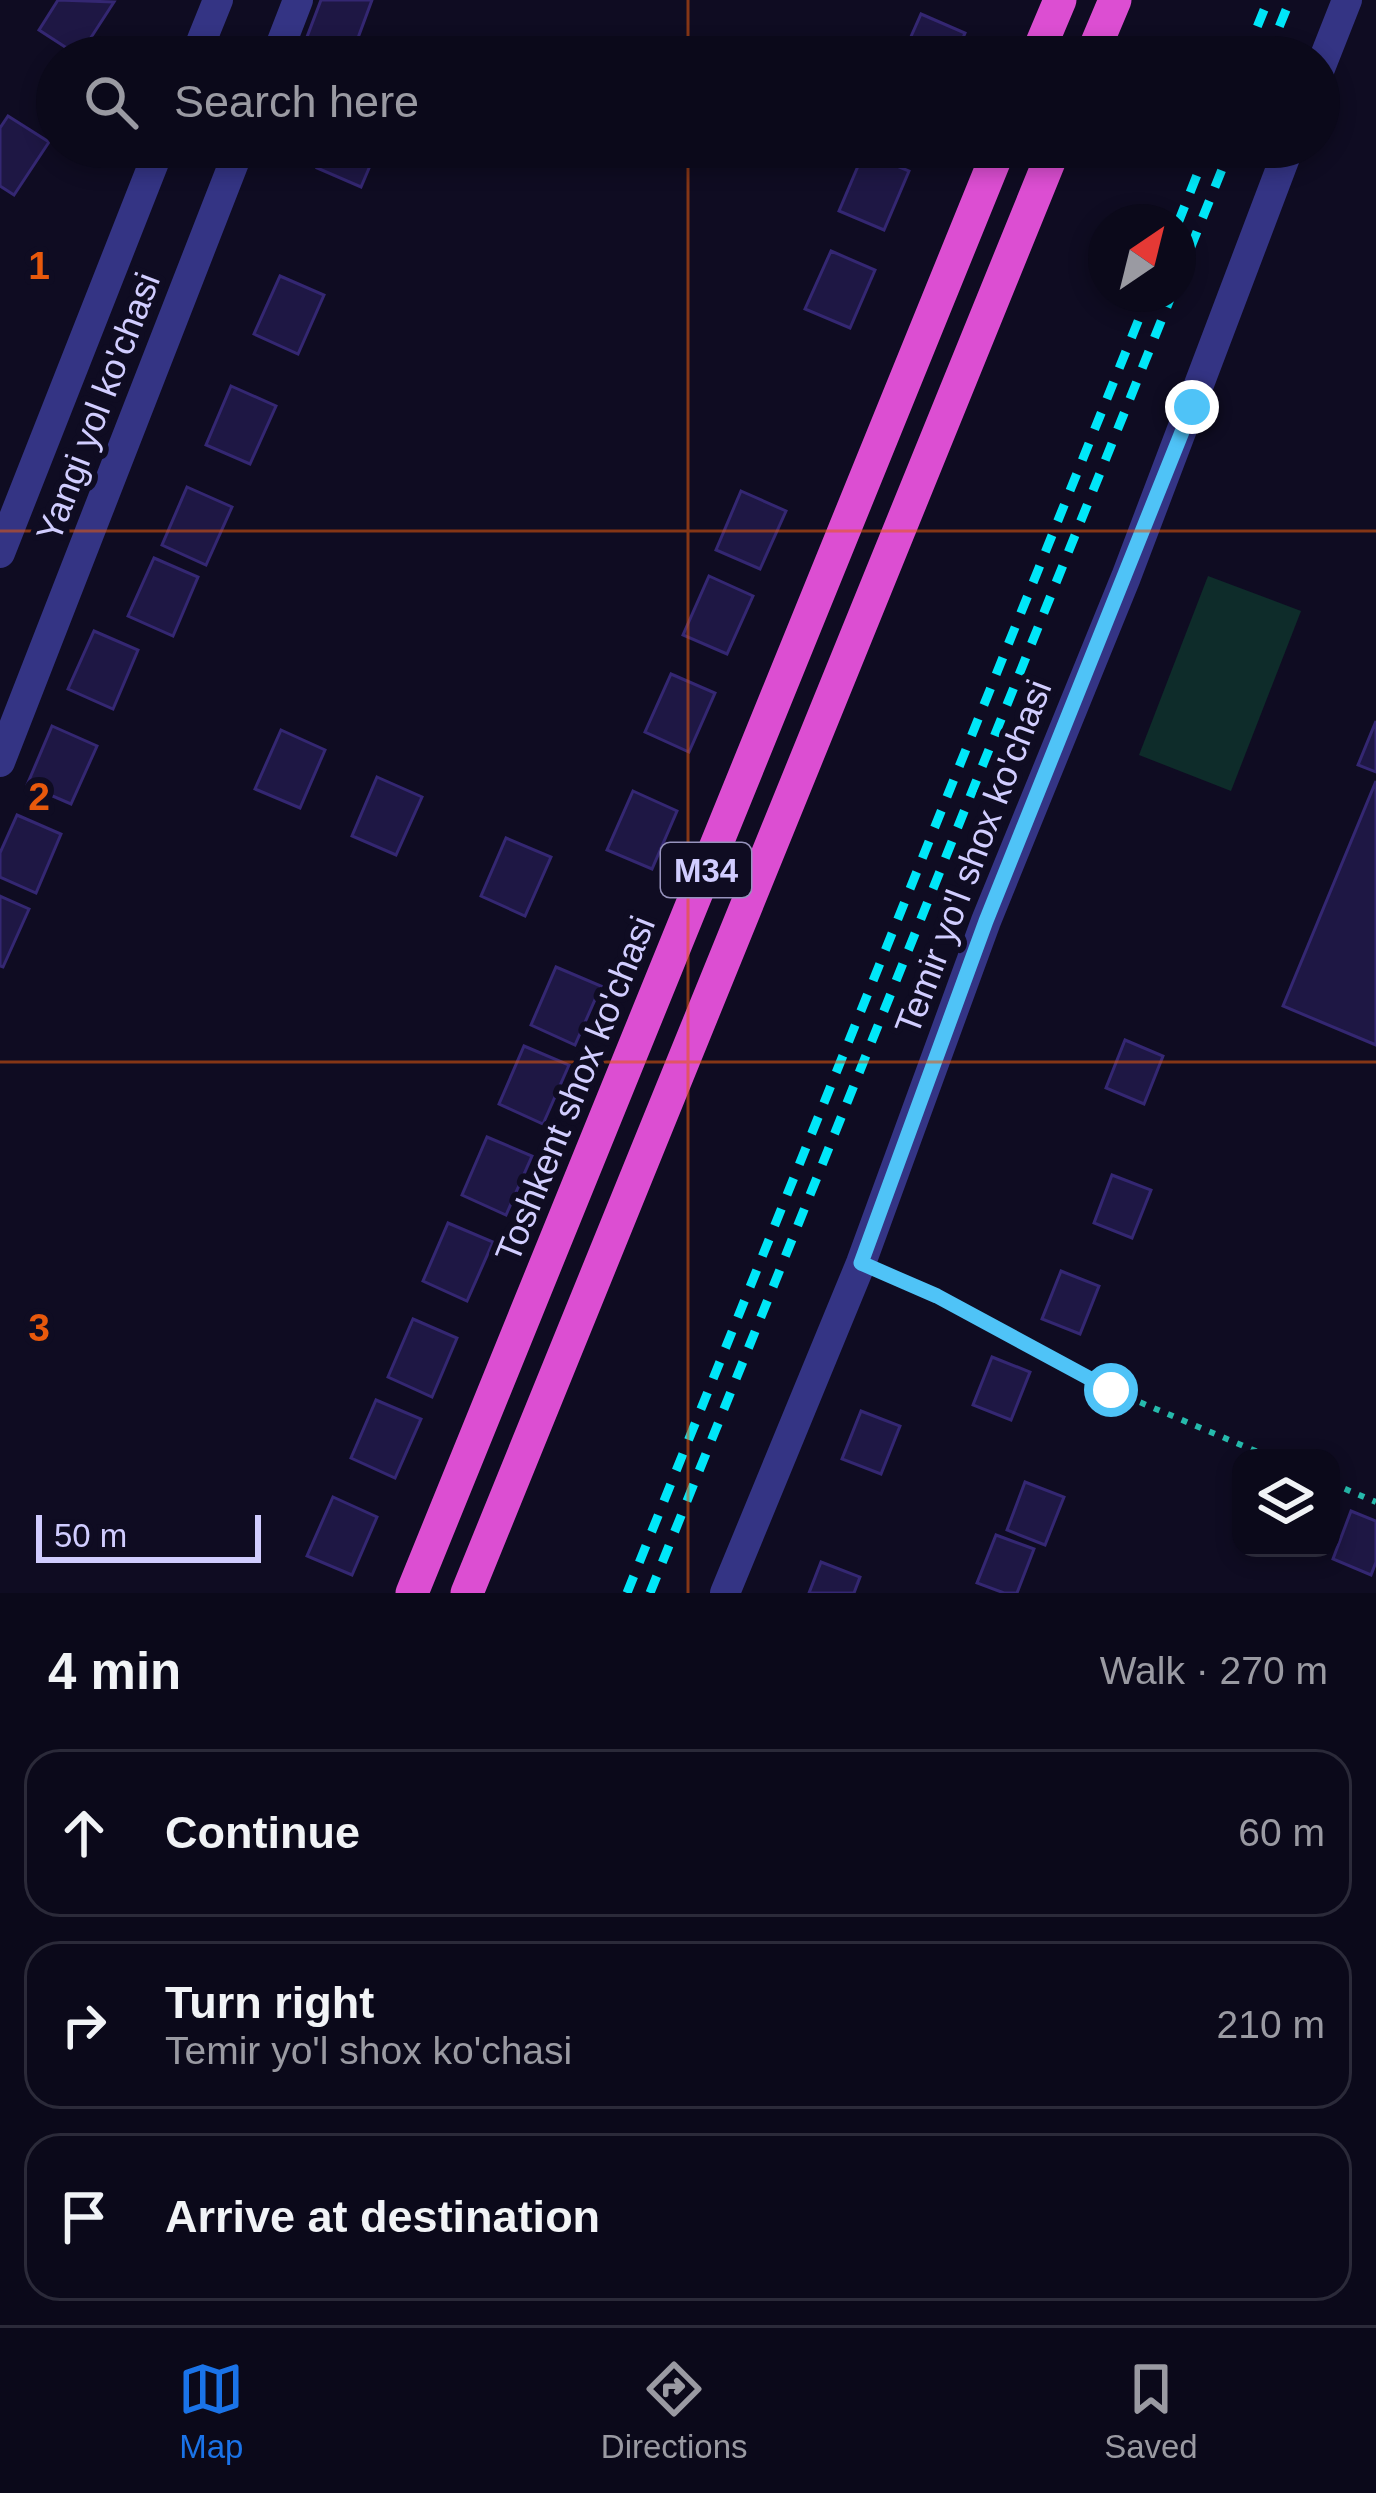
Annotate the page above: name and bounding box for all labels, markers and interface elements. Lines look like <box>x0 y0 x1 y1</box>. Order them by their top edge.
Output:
search box <box>36 36 1340 168</box>
icon: search <box>78 69 144 135</box>
text: Search here <box>174 76 419 127</box>
north arrow <box>1088 204 1196 312</box>
text: 1 <box>28 244 50 287</box>
street label: Yangi yol ko'chasi <box>28 267 168 547</box>
route end <box>1165 380 1219 434</box>
street label: Temir yo'l shox ko'chasi <box>887 674 1059 1040</box>
text: 2 <box>28 775 50 818</box>
road number: M34 <box>661 843 751 897</box>
street label: Toshkent shox ko'chasi <box>487 910 663 1268</box>
text: 3 <box>28 1306 50 1349</box>
route start <box>1084 1363 1138 1417</box>
map controls <box>1232 1449 1340 1557</box>
button: layers <box>1232 1449 1340 1557</box>
scale bar <box>36 1509 261 1562</box>
text: 50 m <box>54 1517 127 1554</box>
text: 4 min <box>48 1643 181 1700</box>
text: Walk · 270 m <box>1100 1649 1328 1692</box>
icon: ahead <box>51 1800 117 1866</box>
text: Continue <box>165 1807 360 1858</box>
text: 60 m <box>1238 1811 1325 1854</box>
text: Turn right <box>165 1977 374 2028</box>
icon: right <box>51 1992 117 2058</box>
text: 210 m <box>1217 2003 1325 2046</box>
text: Temir yo'l shox ko'chasi <box>165 2029 572 2072</box>
icon: arrive <box>51 2184 117 2250</box>
text: Arrive at destination <box>165 2191 600 2242</box>
tab: Map <box>178 2356 244 2466</box>
tab: Directions <box>601 2356 748 2466</box>
tab: Saved <box>1104 2356 1198 2466</box>

